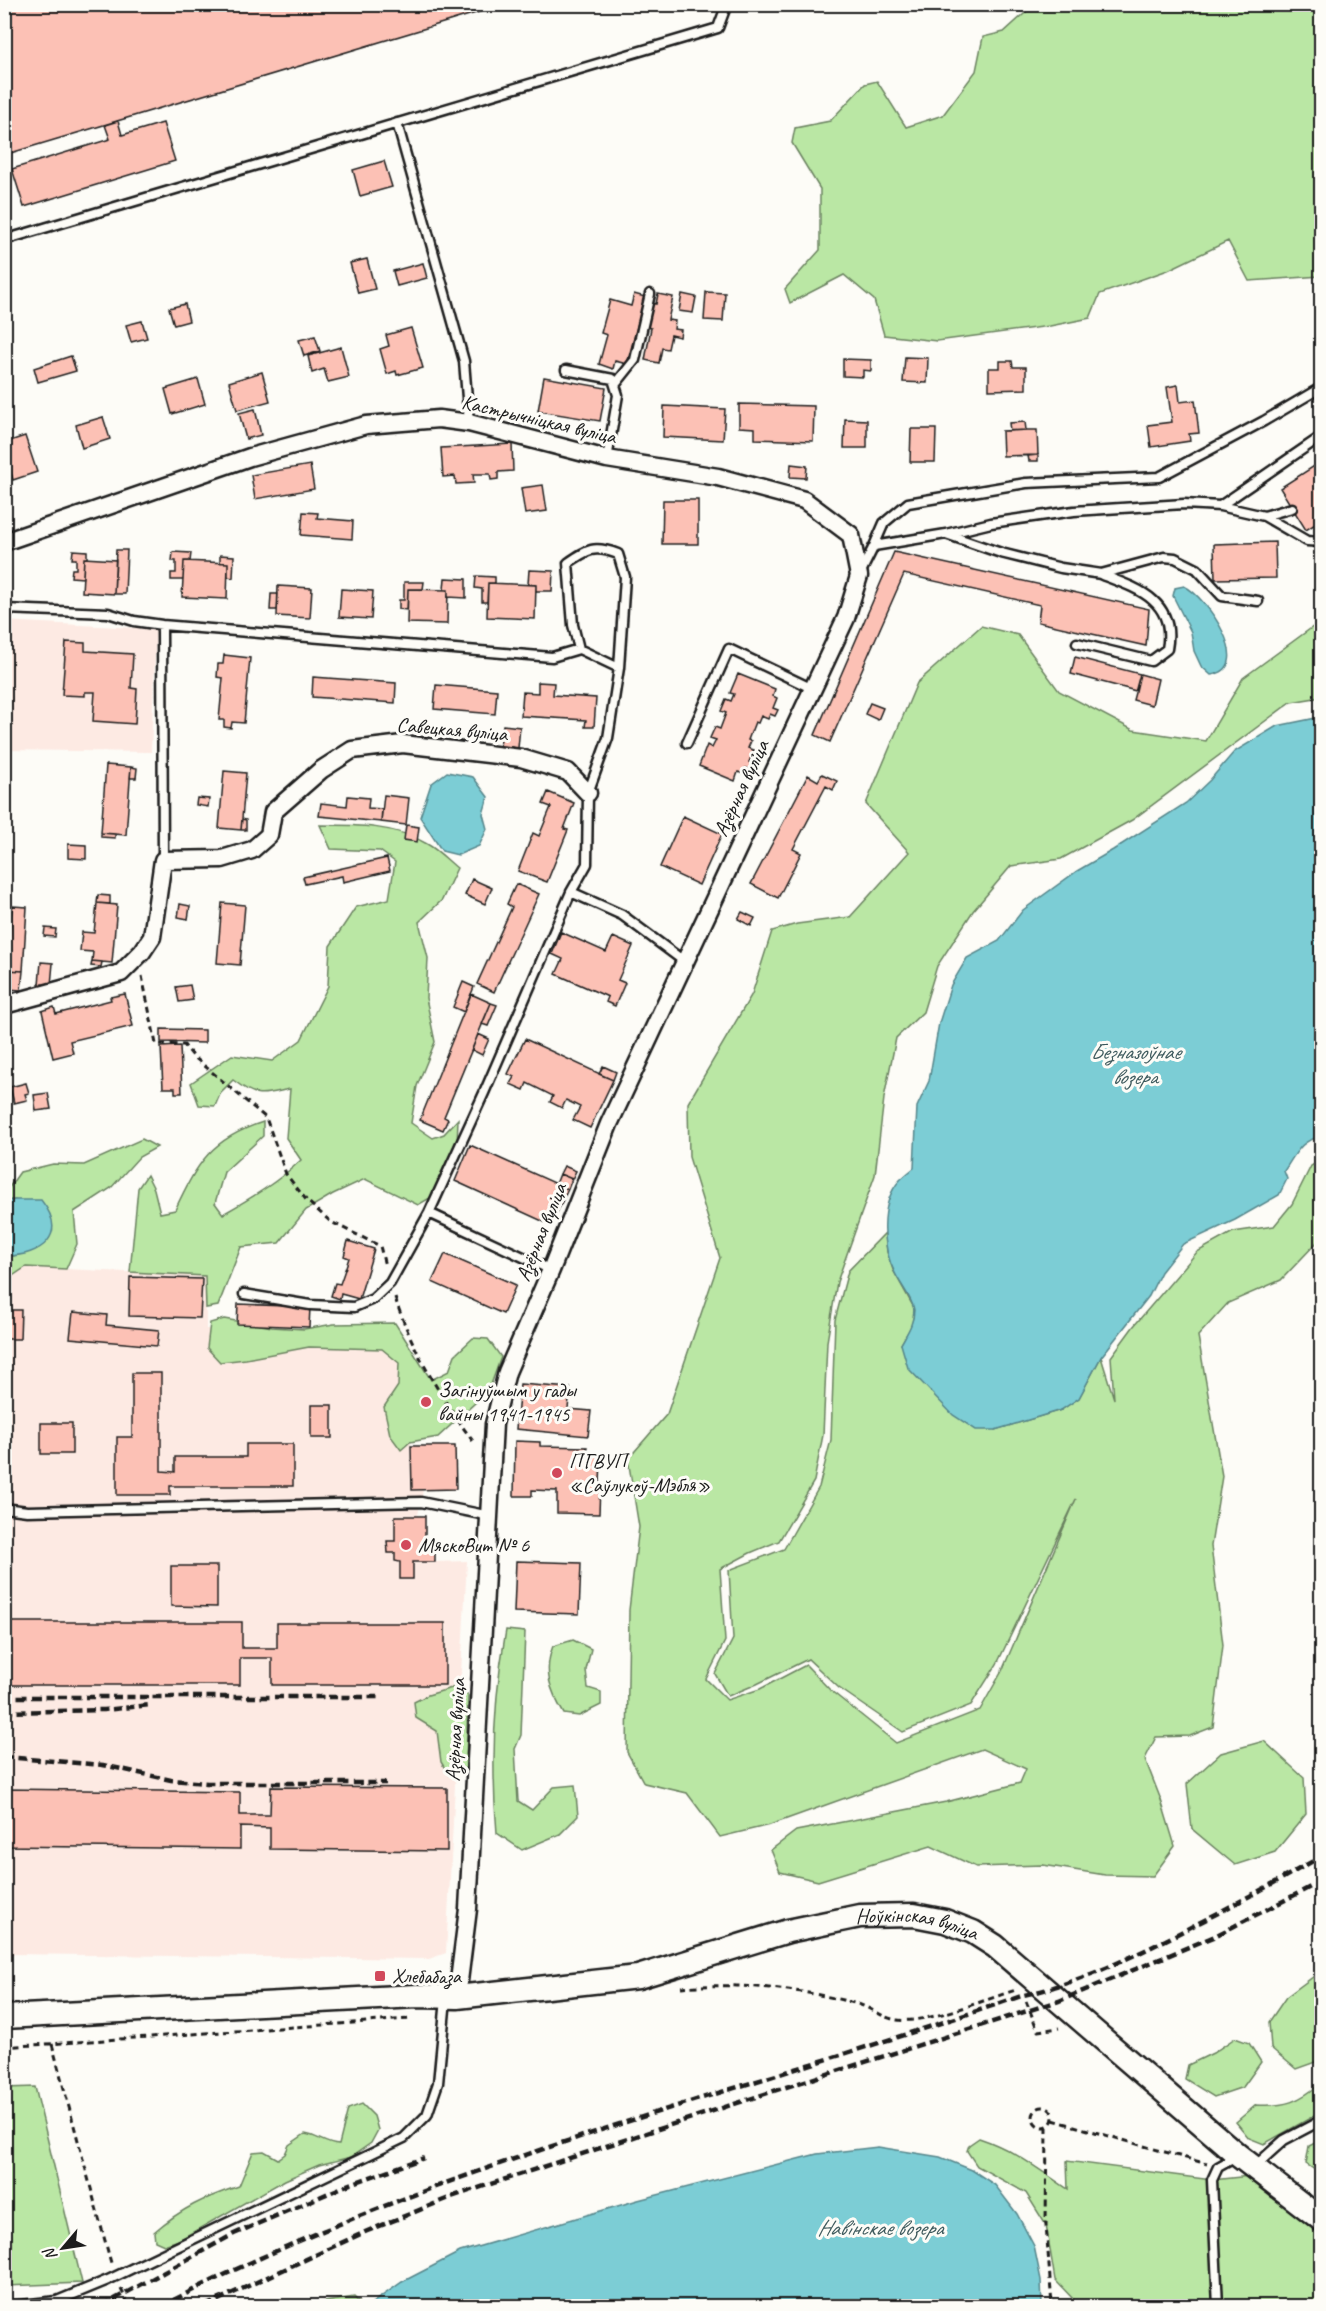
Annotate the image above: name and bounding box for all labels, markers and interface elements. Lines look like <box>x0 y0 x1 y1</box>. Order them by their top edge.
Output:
street label: Кастрычніцкая вуліца <box>459 389 620 450</box>
street label: Савецкая вуліца <box>396 711 510 747</box>
street label: Азёрная вуліца <box>707 734 776 841</box>
water label: Безназоўнае возера <box>1090 1038 1184 1091</box>
street label: Азёрная вуліца <box>510 1178 574 1285</box>
place label: Загінуўшым у гады вайны 1941-1945 <box>438 1377 578 1427</box>
marker: Загінуўшым у гады вайны 1941-1945 <box>419 1395 433 1409</box>
place label: ПГВУП «Саўлукоў-Мэбля» <box>569 1448 710 1498</box>
marker: ПГВУП «Саўлукоў-Мэбля» <box>550 1466 564 1480</box>
place label: МяскоВит № 6 <box>418 1532 530 1558</box>
marker: МяскоВит № 6 <box>399 1538 413 1552</box>
street label: Азёрная вуліца <box>439 1676 472 1782</box>
street label: Ноўкінская вуліца <box>855 1902 984 1946</box>
place label: Хлебабаза <box>392 1963 463 1990</box>
marker: Хлебабаза <box>373 1969 387 1983</box>
water label: Навінскае возера <box>817 2214 945 2242</box>
north arrow <box>33 2218 93 2278</box>
text: N <box>38 2243 62 2264</box>

